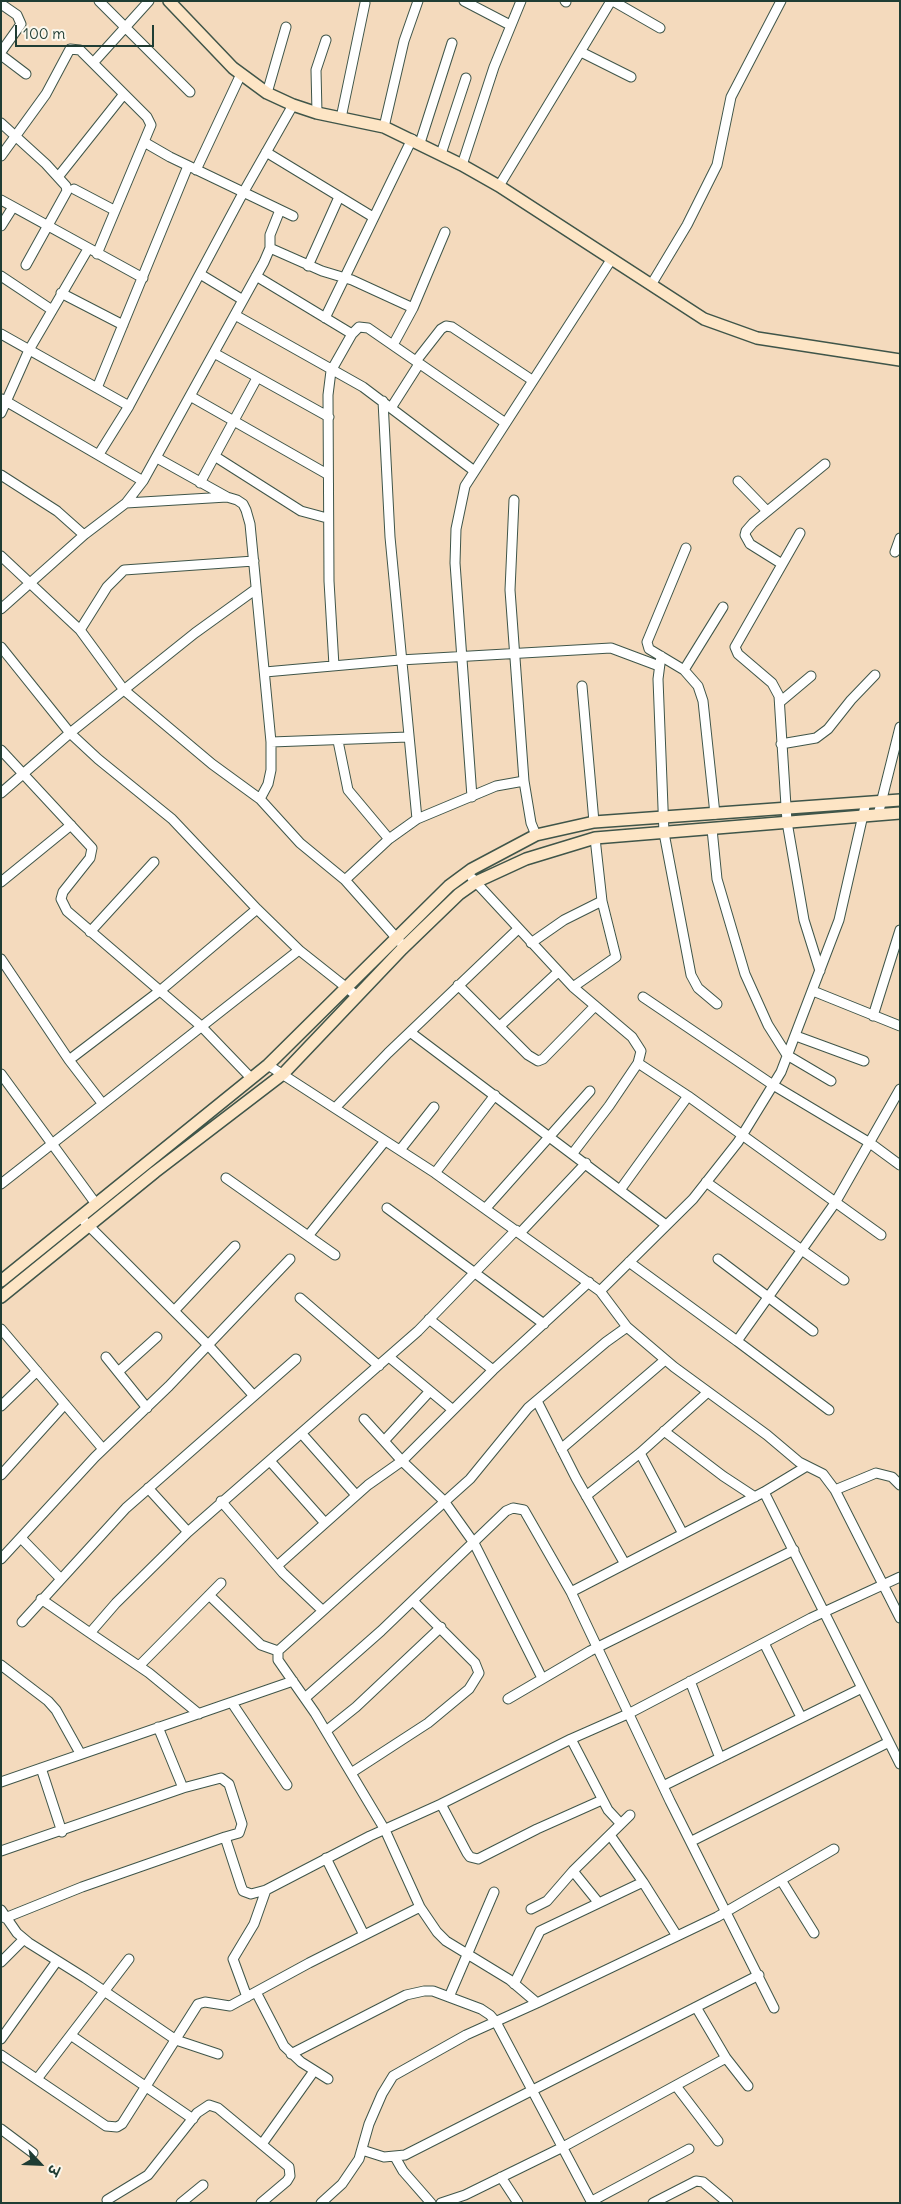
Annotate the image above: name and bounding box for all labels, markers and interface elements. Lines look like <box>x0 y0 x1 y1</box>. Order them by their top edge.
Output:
scale bar <box>18 15 156 47</box>
text: 100 m <box>23 24 65 43</box>
north arrow <box>15 2139 65 2189</box>
text: उ <box>43 2162 64 2178</box>

